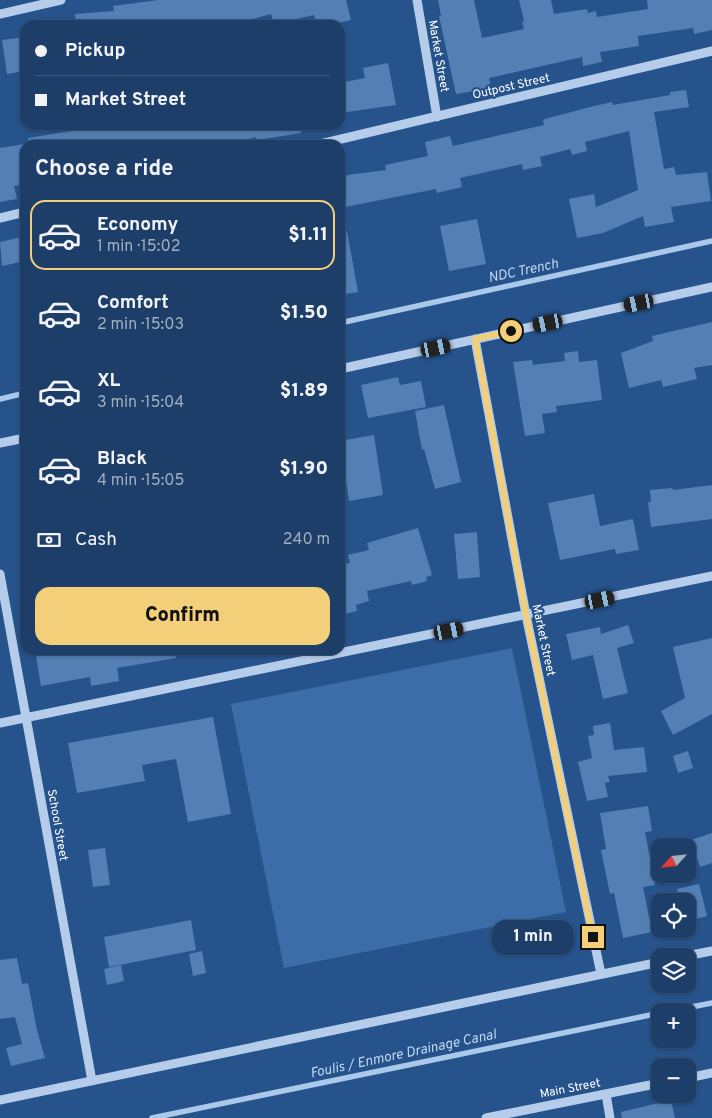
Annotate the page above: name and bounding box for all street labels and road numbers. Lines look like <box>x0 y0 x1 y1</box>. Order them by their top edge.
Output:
street label: Market Street <box>424 19 452 94</box>
street label: Outpost Street <box>471 70 552 104</box>
street label: Market Street <box>528 603 558 678</box>
street label: School Street <box>43 788 71 862</box>
street label: Main Street <box>539 1075 602 1103</box>

